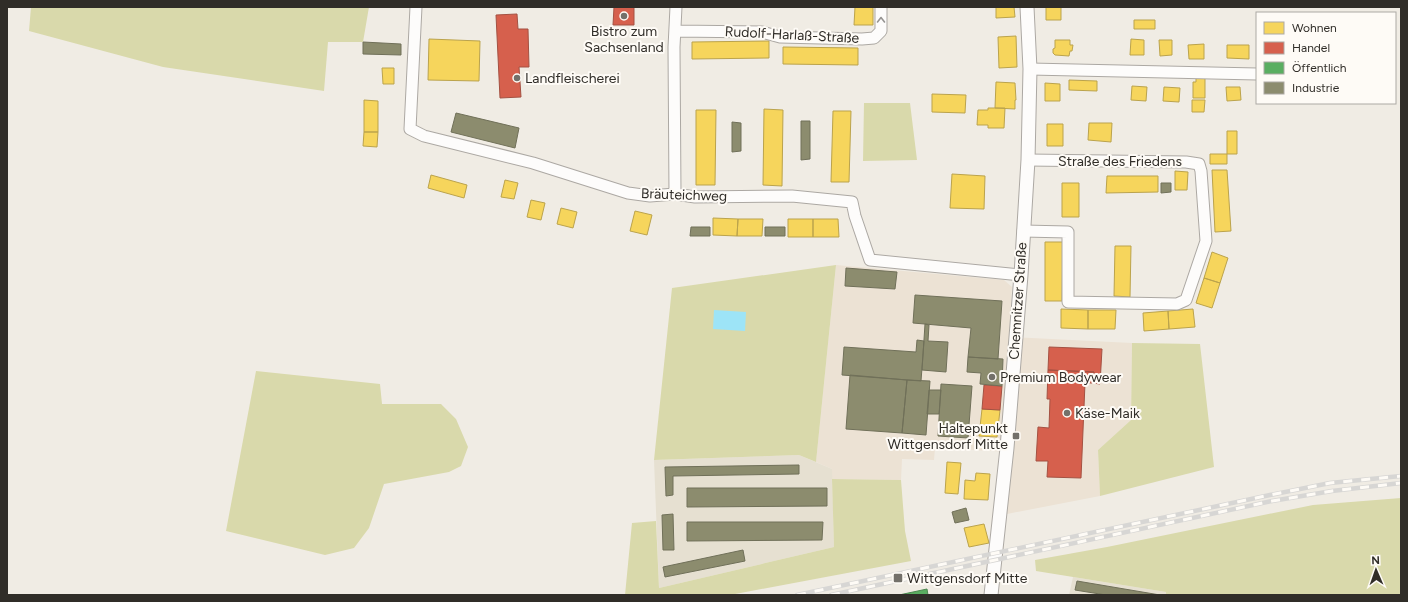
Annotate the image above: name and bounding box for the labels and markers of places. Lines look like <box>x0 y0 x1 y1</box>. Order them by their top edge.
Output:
marker: Bistro zum Sachsenland <box>619 11 629 21</box>
place label: Bistro zum Sachsenland <box>584 23 664 56</box>
place label: Landfleischerei <box>525 70 620 87</box>
marker: Landfleischerei <box>512 73 522 83</box>
place label: Premium Bodywear <box>1000 369 1122 386</box>
marker: Premium Bodywear <box>987 372 997 382</box>
place label: Käse-Maik <box>1075 405 1140 422</box>
marker: Käse-Maik <box>1062 408 1072 418</box>
place label: Haltepunkt Wittgensdorf Mitte <box>888 420 1008 453</box>
marker: Haltepunkt Wittgensdorf Mitte <box>1011 431 1021 441</box>
place label: Wittgensdorf Mitte <box>907 570 1028 587</box>
marker: Wittgensdorf Mitte <box>892 572 904 584</box>

